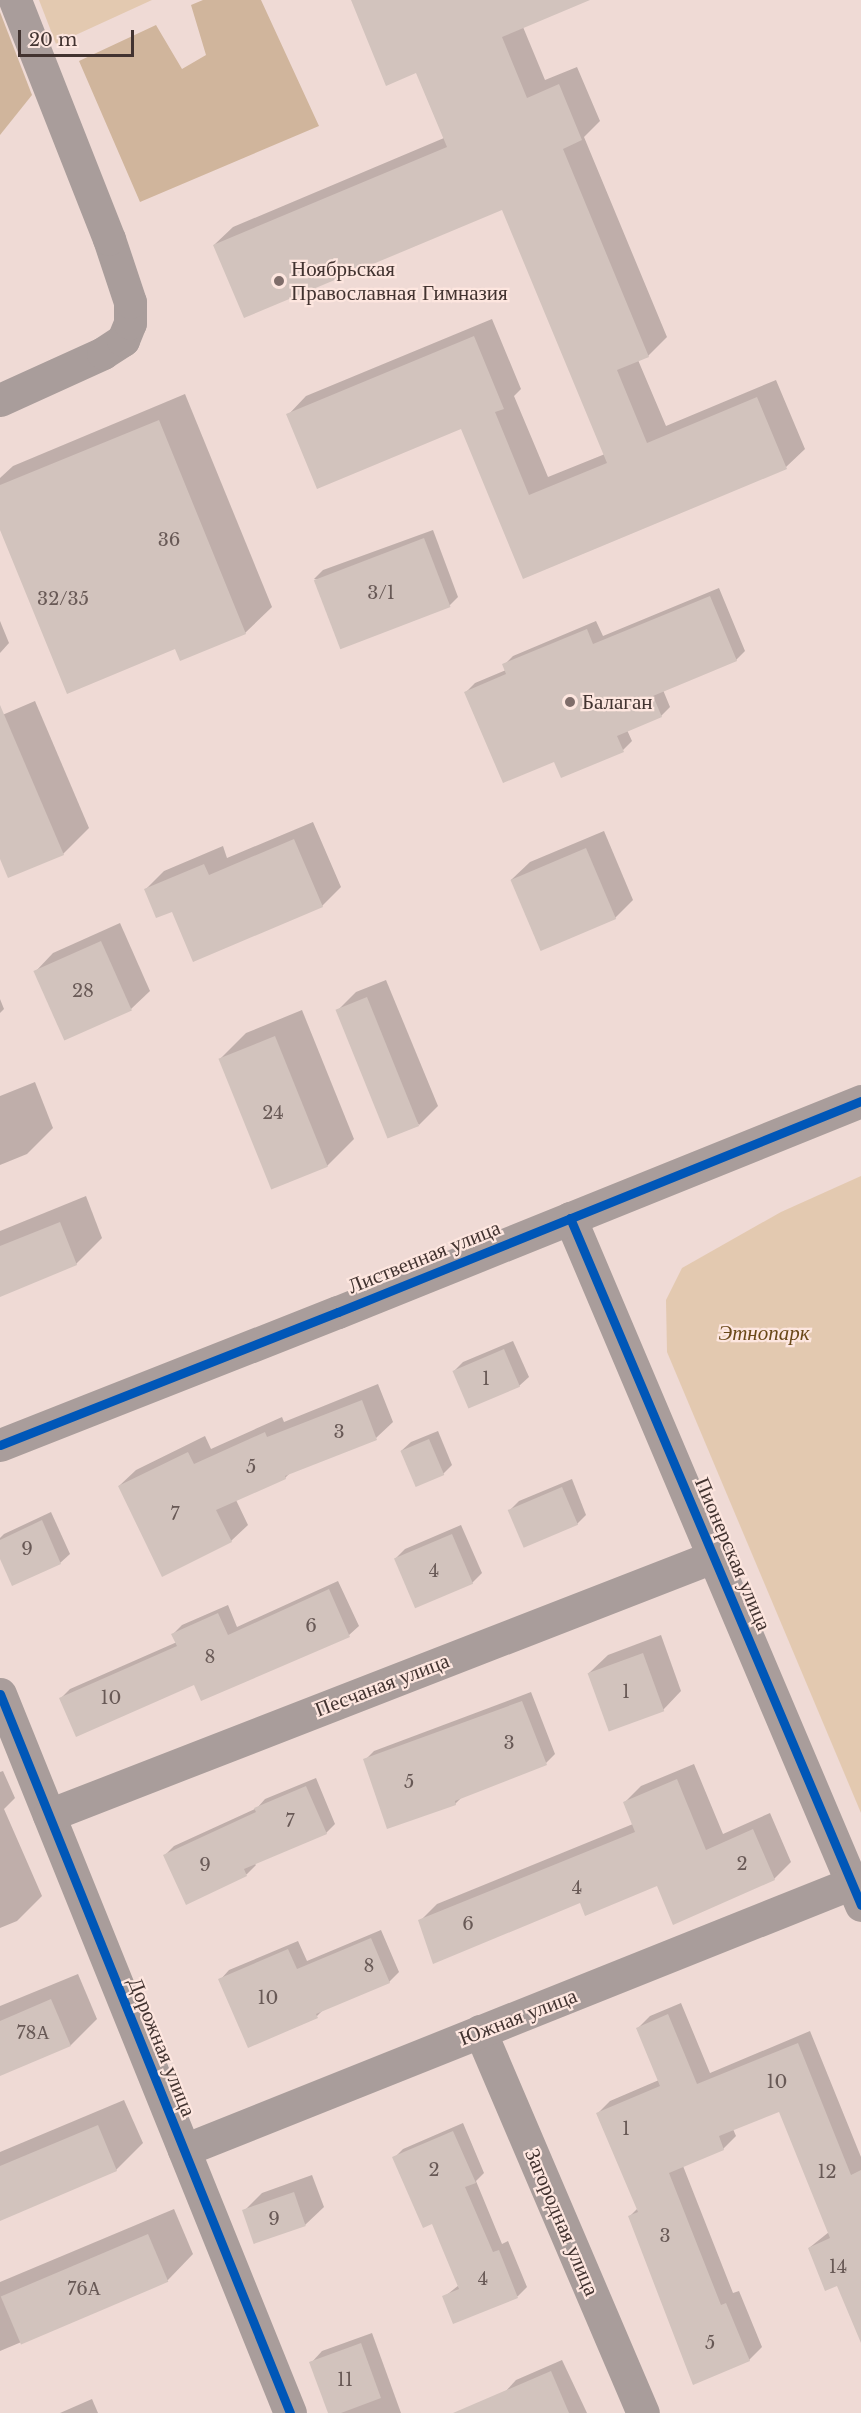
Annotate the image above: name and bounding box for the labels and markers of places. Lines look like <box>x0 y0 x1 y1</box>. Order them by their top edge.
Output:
place label: Ноябрьская Православная Гимназия <box>291 256 508 306</box>
marker: Ноябрьская Православная Гимназия <box>272 274 286 288</box>
place label: Балаган <box>582 689 653 715</box>
marker: Балаган <box>563 695 577 709</box>

